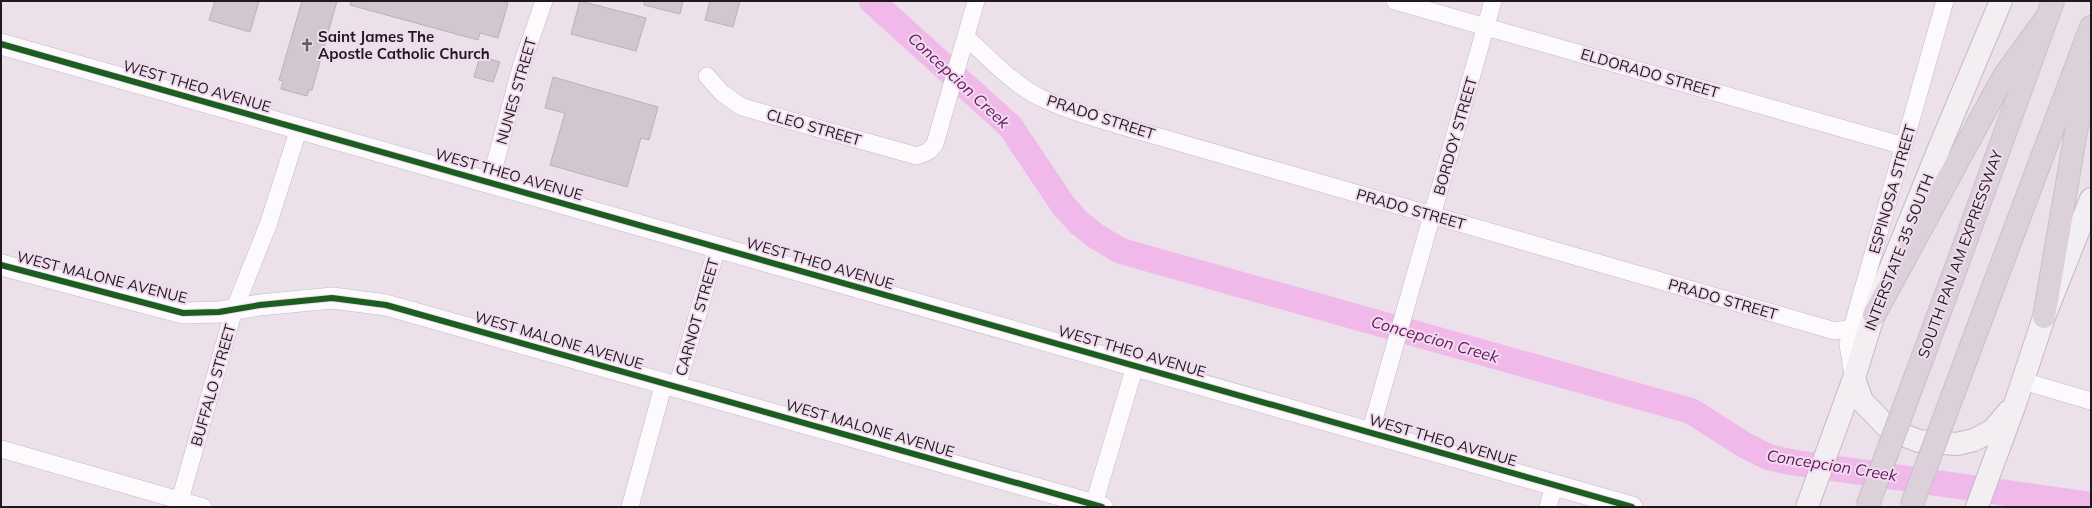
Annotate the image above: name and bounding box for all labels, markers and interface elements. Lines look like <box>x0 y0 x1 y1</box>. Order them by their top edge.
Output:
place label: Saint James The Apostle Catholic Church <box>318 27 490 63</box>
water label: Concepcion Creek <box>904 28 1015 133</box>
street label: NUNES STREET <box>492 35 540 147</box>
church icon: Saint James The Apostle Catholic Church <box>299 37 315 53</box>
street label: ELDORADO STREET <box>1579 44 1721 102</box>
street label: WEST THEO AVENUE <box>121 56 273 116</box>
street label: BORDOY STREET <box>1429 75 1481 197</box>
street label: PRADO STREET <box>1044 91 1158 143</box>
street label: CLEO STREET <box>764 104 864 150</box>
street label: ESPINOSA STREET <box>1864 122 1920 256</box>
street label: WEST THEO AVENUE <box>433 144 585 204</box>
street label: SOUTH PAN AM EXPRESSWAY <box>1913 147 2007 361</box>
street label: INTERSTATE 35 SOUTH <box>1860 171 1938 333</box>
street label: PRADO STREET <box>1354 184 1468 234</box>
street label: WEST THEO AVENUE <box>744 233 896 293</box>
street label: WEST MALONE AVENUE <box>15 247 189 307</box>
street label: CARNOT STREET <box>671 256 723 378</box>
street label: PRADO STREET <box>1666 274 1780 324</box>
street label: WEST MALONE AVENUE <box>472 307 646 373</box>
water label: Concepcion Creek <box>1369 311 1502 367</box>
street label: WEST THEO AVENUE <box>1056 321 1208 381</box>
street label: BUFFALO STREET <box>186 322 240 448</box>
street label: WEST MALONE AVENUE <box>783 395 957 461</box>
street label: WEST THEO AVENUE <box>1367 410 1519 470</box>
water label: Concepcion Creek <box>1765 445 1899 485</box>

